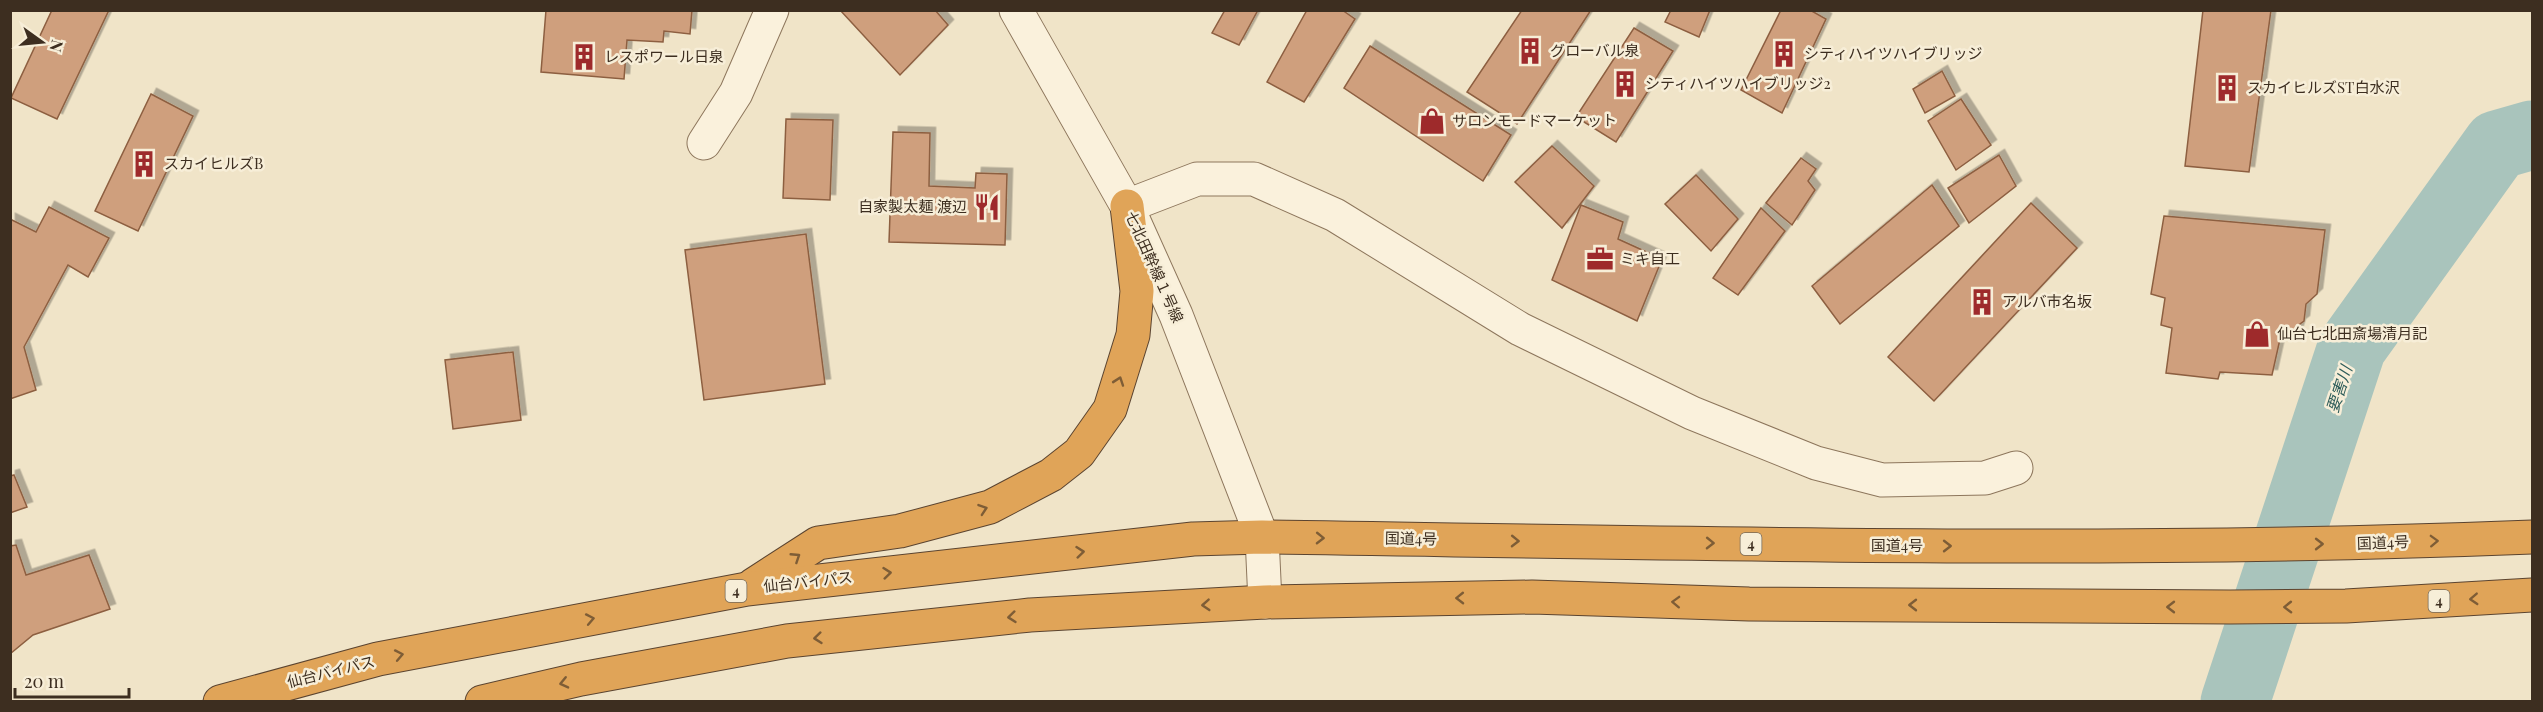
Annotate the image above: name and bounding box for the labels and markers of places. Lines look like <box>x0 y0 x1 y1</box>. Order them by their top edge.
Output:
building icon: グローバル泉 <box>1515 36 1545 66</box>
building icon: シティハイツハイブリッジ <box>1769 39 1799 69</box>
place label: グローバル泉 <box>1550 40 1640 60</box>
building icon: レスポワール日泉 <box>569 42 599 72</box>
place label: シティハイツハイブリッジ <box>1804 43 1983 63</box>
place label: レスポワール日泉 <box>604 46 724 66</box>
building icon: シティハイツハイブリッジ2 <box>1610 69 1640 99</box>
place label: シティハイツハイブリッジ2 <box>1645 73 1831 93</box>
building icon: スカイヒルズST白水沢 <box>2212 73 2242 103</box>
place label: スカイヒルズST白水沢 <box>2247 77 2399 97</box>
shop icon: サロンモードマーケット <box>1417 106 1447 136</box>
place label: サロンモードマーケット <box>1452 110 1617 130</box>
building icon: スカイヒルズB <box>129 149 159 179</box>
place label: スカイヒルズB <box>164 153 263 173</box>
restaurant icon: 自家製太麺 渡辺 <box>972 192 1002 222</box>
place label: 自家製太麺 渡辺 <box>858 196 967 216</box>
office icon: ミキ自工 <box>1585 244 1615 274</box>
place label: ミキ自工 <box>1620 248 1680 268</box>
building icon: アルバ市名坂 <box>1967 287 1997 317</box>
place label: アルバ市名坂 <box>2002 291 2092 311</box>
shop icon: 仙台七北田斎場清月記 <box>2242 319 2272 349</box>
place label: 仙台七北田斎場清月記 <box>2277 323 2427 343</box>

